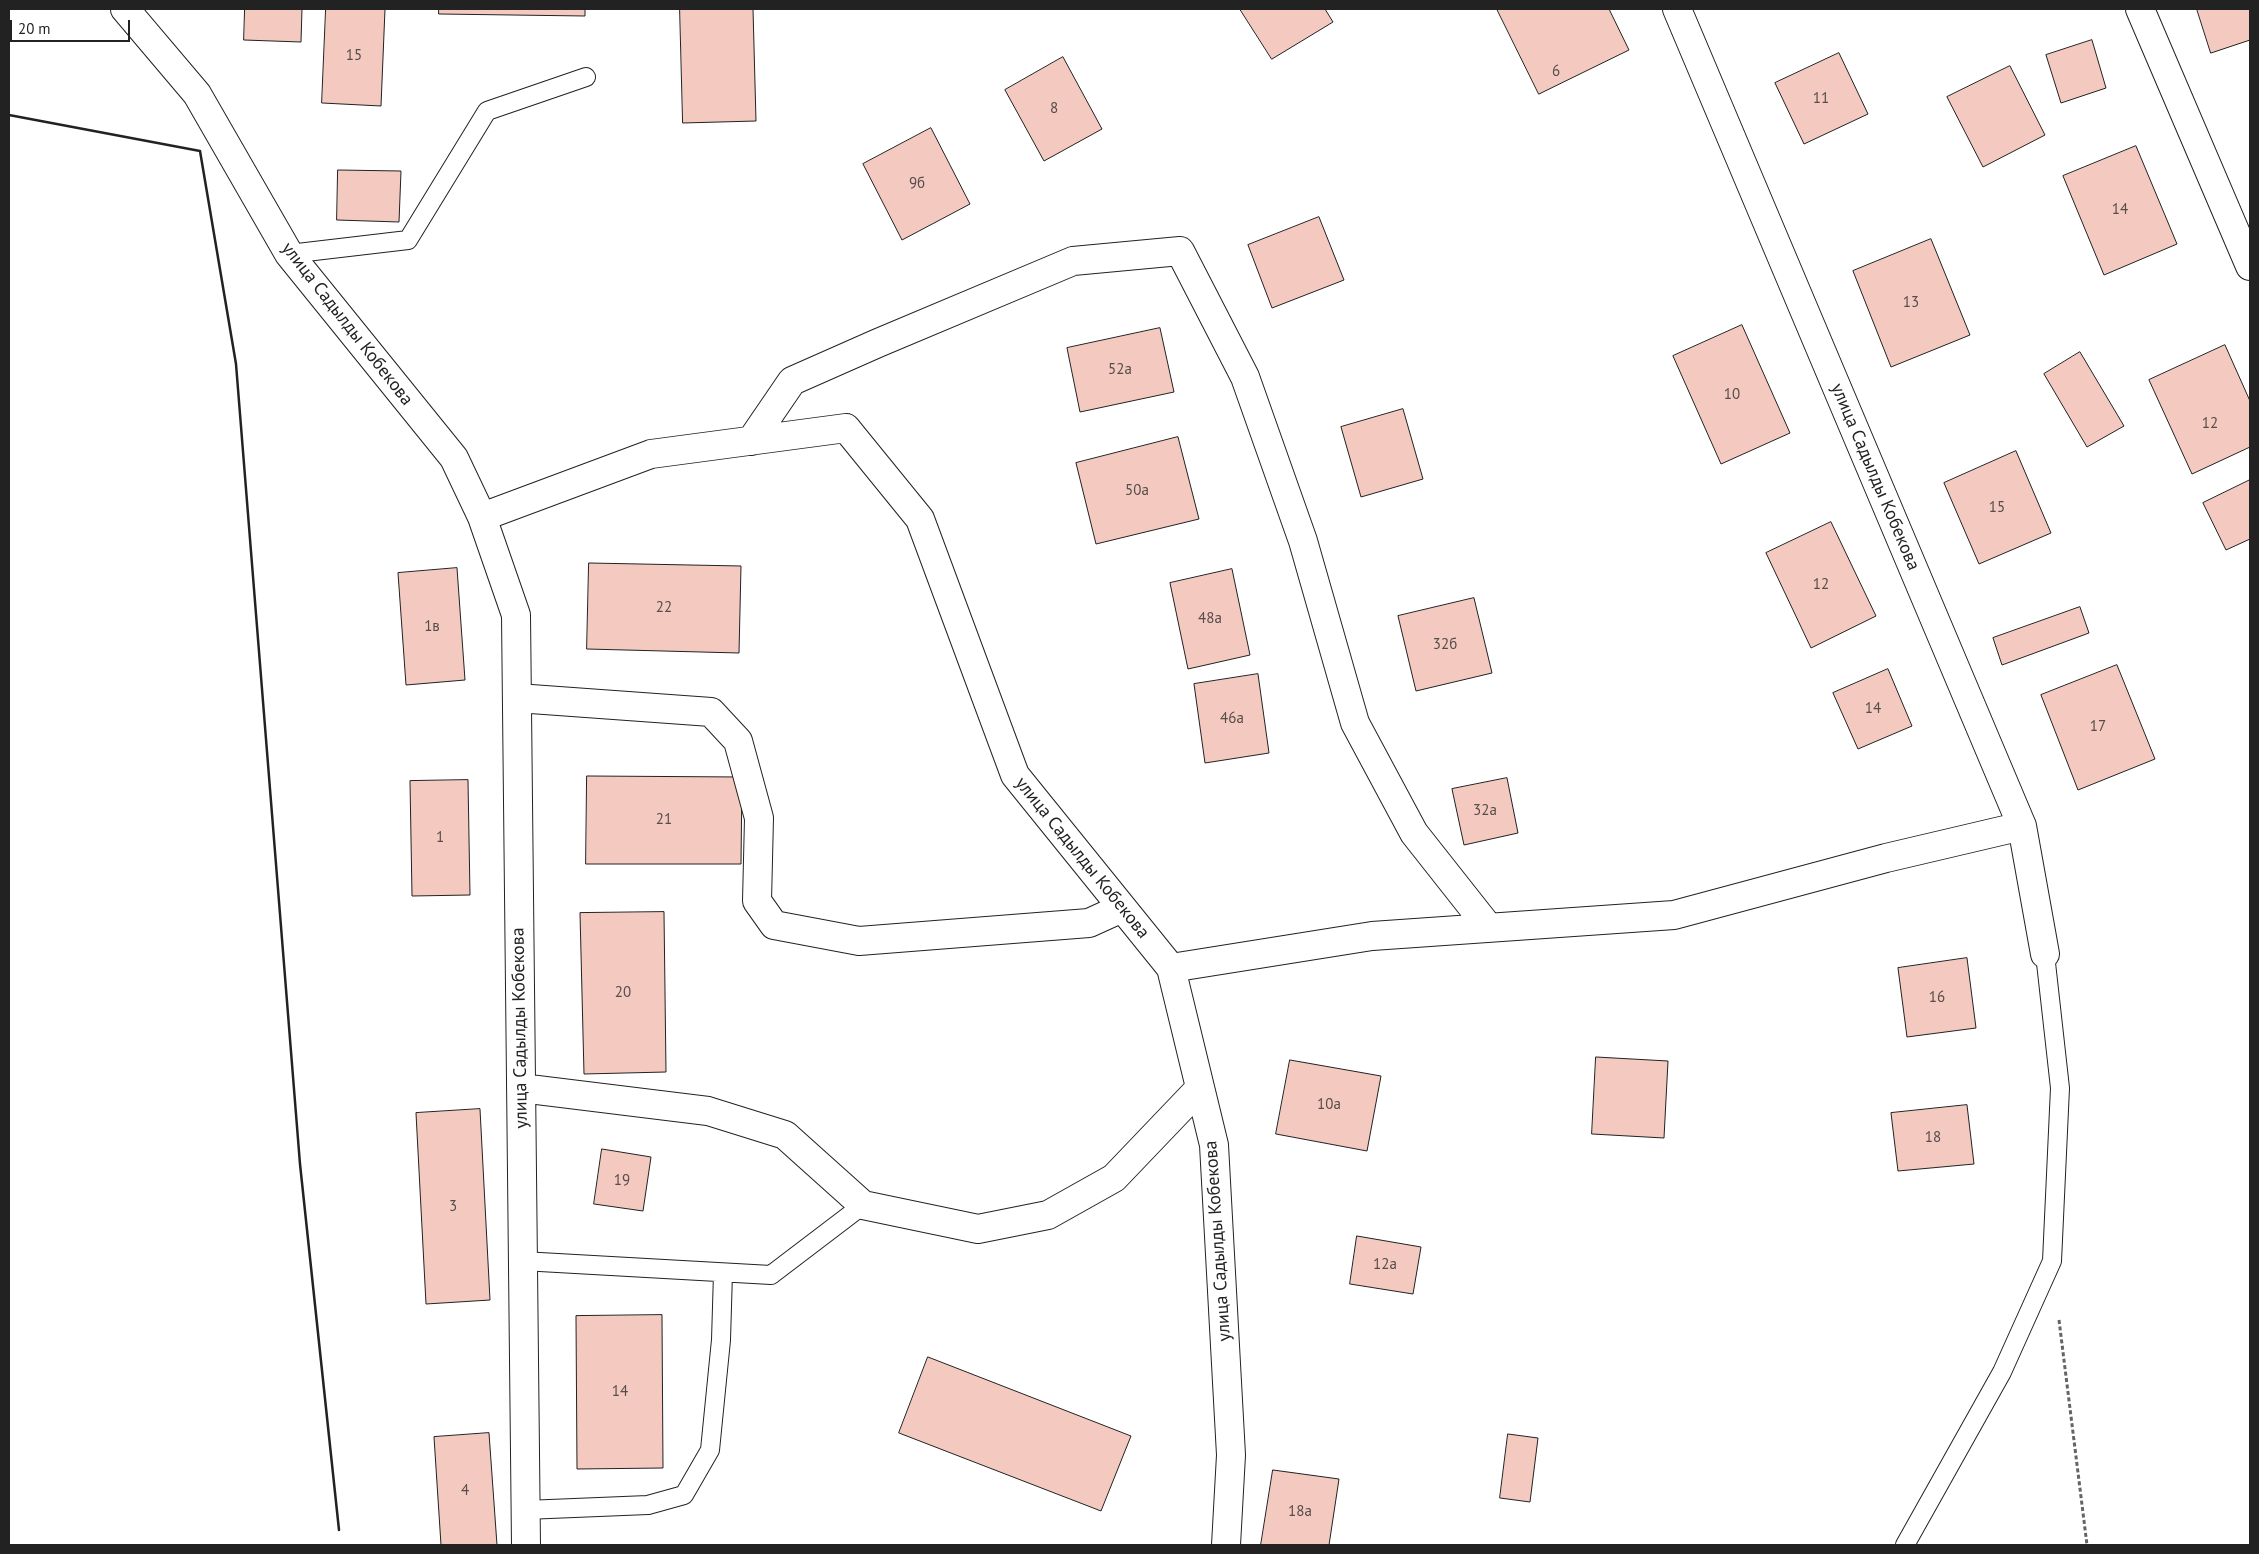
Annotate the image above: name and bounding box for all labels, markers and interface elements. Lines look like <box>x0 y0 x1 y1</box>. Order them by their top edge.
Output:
scale bar <box>12 10 132 42</box>
text: 20 m <box>18 19 51 38</box>
house number: 15 <box>346 47 362 65</box>
house number: 6 <box>1552 63 1560 81</box>
house number: 11 <box>1813 90 1829 108</box>
house number: 8 <box>1050 100 1058 118</box>
house number: 9б <box>909 175 925 193</box>
house number: 14 <box>2112 201 2128 219</box>
street label: улица Садылды Кобекова <box>277 238 417 410</box>
house number: 13 <box>1903 294 1919 312</box>
house number: 52а <box>1108 361 1132 379</box>
street label: улица Садылды Кобекова <box>1826 380 1924 574</box>
house number: 10 <box>1724 386 1740 404</box>
house number: 12 <box>2202 415 2218 433</box>
house number: 50а <box>1125 482 1149 500</box>
house number: 15 <box>1989 499 2005 517</box>
house number: 12 <box>1813 576 1829 594</box>
house number: 22 <box>656 599 672 617</box>
house number: 48а <box>1198 610 1222 628</box>
house number: 1в <box>424 618 440 636</box>
house number: 32б <box>1433 636 1457 654</box>
house number: 14 <box>1865 700 1881 718</box>
house number: 46а <box>1220 710 1244 728</box>
house number: 17 <box>2090 718 2106 736</box>
street label: улица Садылды Кобекова <box>1010 773 1154 943</box>
house number: 32а <box>1473 802 1497 820</box>
house number: 21 <box>656 811 672 829</box>
house number: 1 <box>436 829 444 847</box>
street label: улица Садылды Кобекова <box>507 927 533 1129</box>
house number: 20 <box>615 984 631 1002</box>
house number: 16 <box>1929 989 1945 1007</box>
house number: 10а <box>1317 1096 1341 1114</box>
house number: 18 <box>1925 1129 1941 1147</box>
street label: улица Садылды Кобекова <box>1200 1140 1236 1342</box>
house number: 19 <box>614 1172 630 1190</box>
house number: 3 <box>449 1198 457 1216</box>
house number: 12а <box>1373 1256 1397 1274</box>
house number: 14 <box>612 1383 628 1401</box>
house number: 4 <box>461 1482 469 1500</box>
house number: 18а <box>1288 1503 1312 1521</box>

